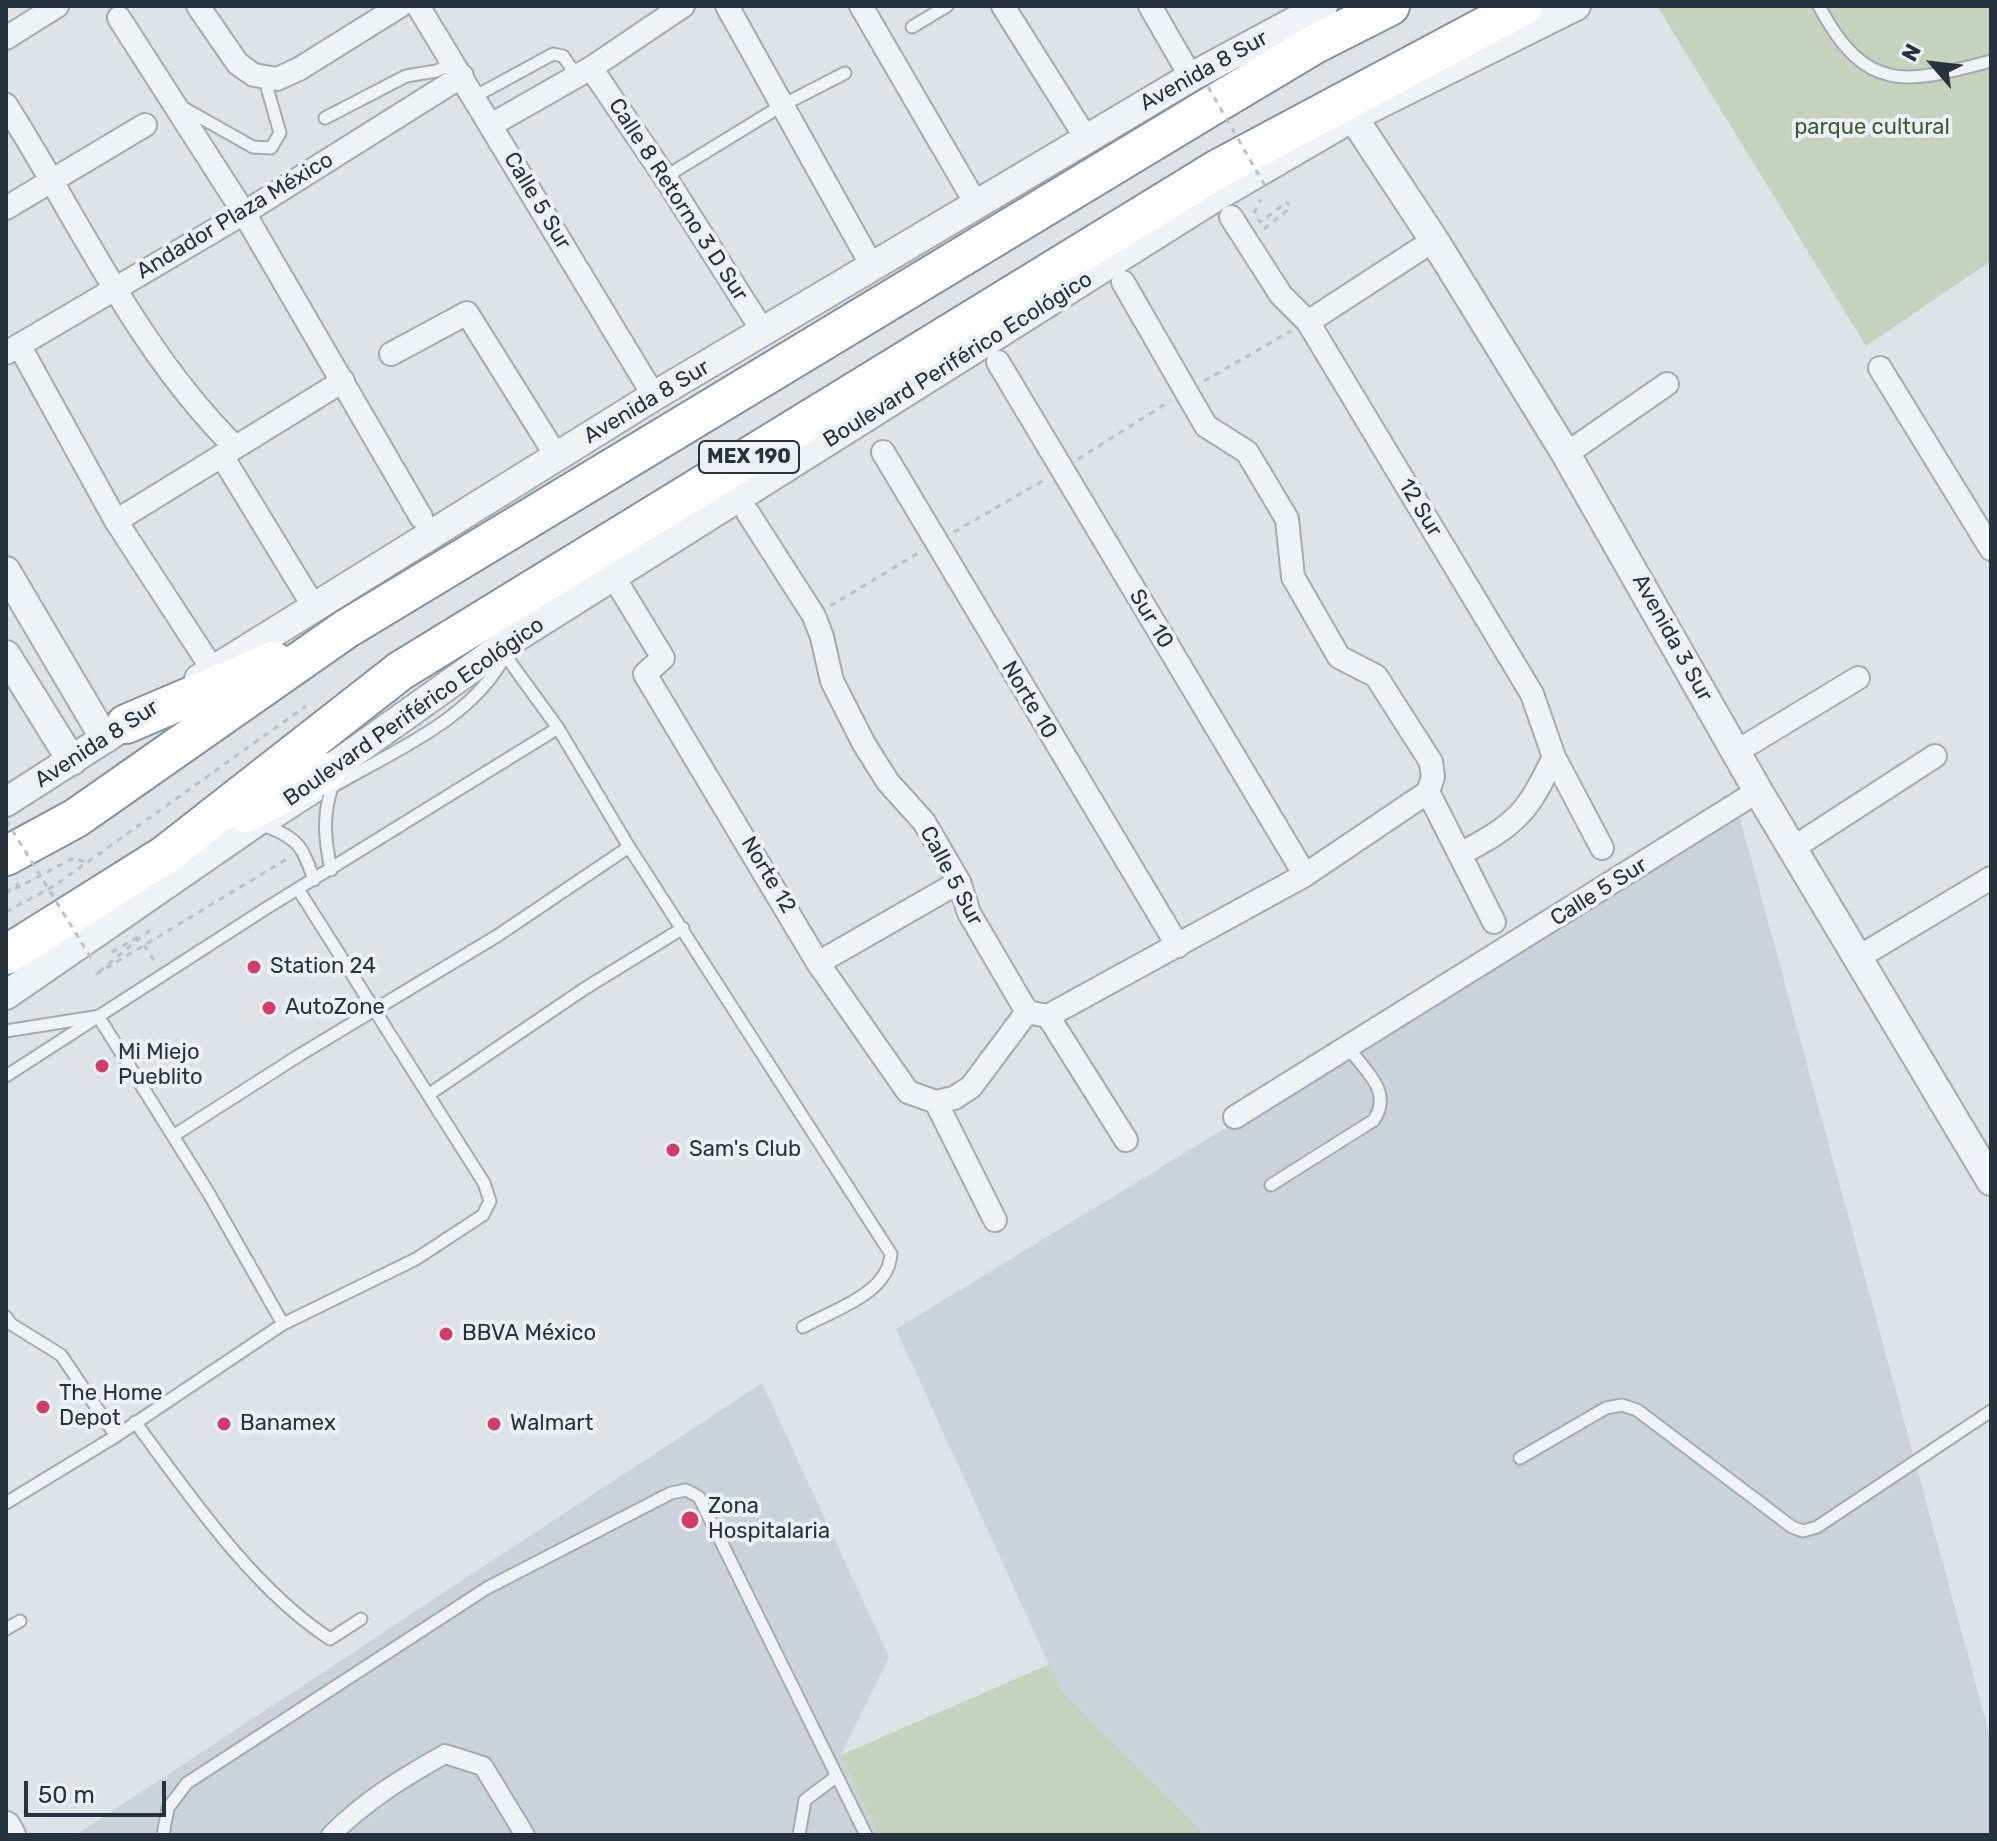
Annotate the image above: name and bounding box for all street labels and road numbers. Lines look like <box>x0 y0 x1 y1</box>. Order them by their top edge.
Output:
street label: Avenida 8 Sur <box>1135 25 1273 117</box>
street label: Calle 8 Retorno 3 D Sur <box>603 94 753 306</box>
street label: Andador Plaza México <box>132 147 338 285</box>
street label: Calle 5 Sur <box>498 148 576 254</box>
street label: Boulevard Periférico Ecológico <box>819 266 1097 454</box>
street label: Avenida 8 Sur <box>579 354 715 450</box>
road number: MEX 190 <box>699 441 799 473</box>
street label: 12 Sur <box>1392 474 1448 542</box>
street label: Avenida 3 Sur <box>1626 570 1718 706</box>
street label: Sur 10 <box>1123 585 1179 653</box>
street label: Boulevard Periférico Ecológico <box>279 612 549 812</box>
street label: Norte 10 <box>996 656 1062 744</box>
street label: Avenida 8 Sur <box>30 694 164 794</box>
street label: Calle 5 Sur <box>914 822 988 930</box>
street label: Norte 12 <box>735 832 801 918</box>
street label: Calle 5 Sur <box>1546 852 1652 932</box>

